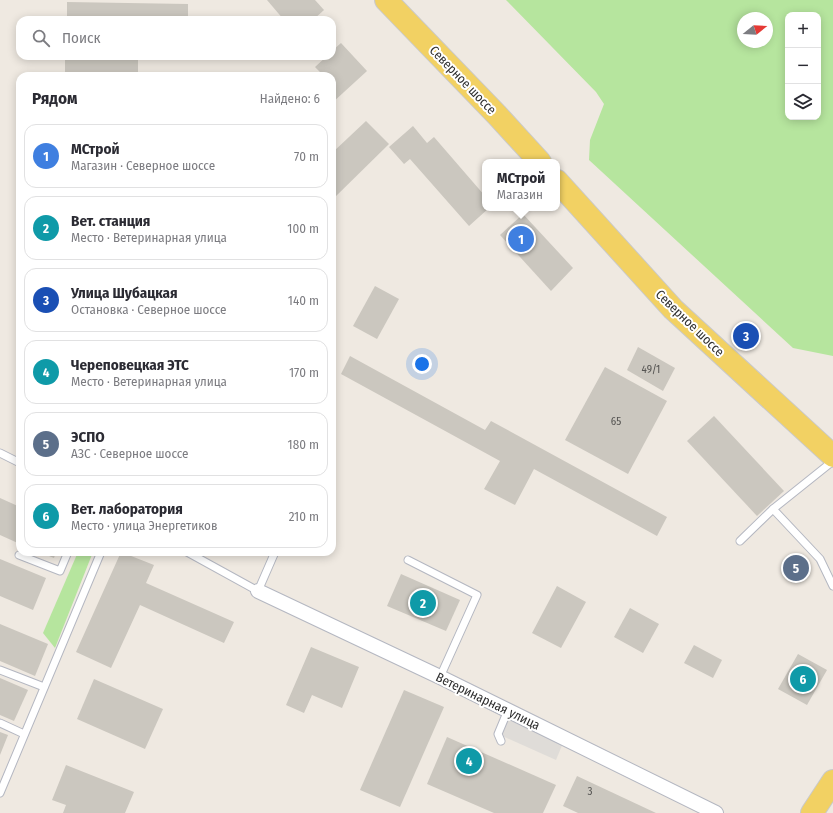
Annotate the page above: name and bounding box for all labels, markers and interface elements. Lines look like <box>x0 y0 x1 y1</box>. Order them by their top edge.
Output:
north arrow <box>737 12 773 48</box>
map controls <box>785 12 821 120</box>
button: + <box>785 12 821 48</box>
search box <box>16 16 336 60</box>
icon: search <box>30 27 52 49</box>
text: Поиск <box>62 29 100 47</box>
street label: Северное шоссе <box>427 43 499 117</box>
button: − <box>785 48 821 84</box>
button: layers <box>785 84 821 120</box>
text: Рядом <box>32 88 77 109</box>
text: Найдено: 6 <box>260 91 320 106</box>
text: МСтрой <box>71 140 119 158</box>
text: 1 <box>43 149 49 164</box>
text: 70 m <box>294 149 319 164</box>
text: Магазин · Северное шоссе <box>71 158 215 173</box>
popup <box>482 159 560 211</box>
text: МСтрой <box>497 169 545 187</box>
text: Магазин <box>497 187 543 202</box>
text: Вет. станция <box>71 212 150 230</box>
text: 2 <box>43 221 49 236</box>
text: 100 m <box>287 221 319 236</box>
pin: 1 <box>508 224 534 254</box>
text: Место · Ветеринарная улица <box>71 230 227 245</box>
text: Улица Шубацкая <box>71 284 178 302</box>
street label: Северное шоссе <box>653 287 727 359</box>
text: 3 <box>43 293 49 308</box>
text: 140 m <box>288 293 319 308</box>
text: Остановка · Северное шоссе <box>71 302 226 317</box>
pin: 3 <box>733 321 759 351</box>
your location <box>412 354 432 374</box>
text: Череповецкая ЭТС <box>71 356 189 374</box>
house number: 49/1 <box>642 363 660 376</box>
text: 4 <box>43 365 49 380</box>
text: 170 m <box>289 365 319 380</box>
text: Место · Ветеринарная улица <box>71 374 227 389</box>
house number: 65 <box>611 415 621 428</box>
text: ЭСПО <box>71 428 105 446</box>
text: 5 <box>43 437 49 452</box>
text: 180 m <box>288 437 319 452</box>
text: АЗС · Северное шоссе <box>71 446 189 461</box>
text: Вет. лаборатория <box>71 500 183 518</box>
text: 6 <box>43 509 49 524</box>
text: 210 m <box>289 509 319 524</box>
text: Место · улица Энергетиков <box>71 518 218 533</box>
pin: 5 <box>783 553 809 583</box>
pin: 2 <box>410 588 436 618</box>
pin: 6 <box>790 664 816 694</box>
street label: Ветеринарная улица <box>433 669 543 733</box>
pin: 4 <box>456 746 482 776</box>
house number: 3 <box>588 785 593 798</box>

